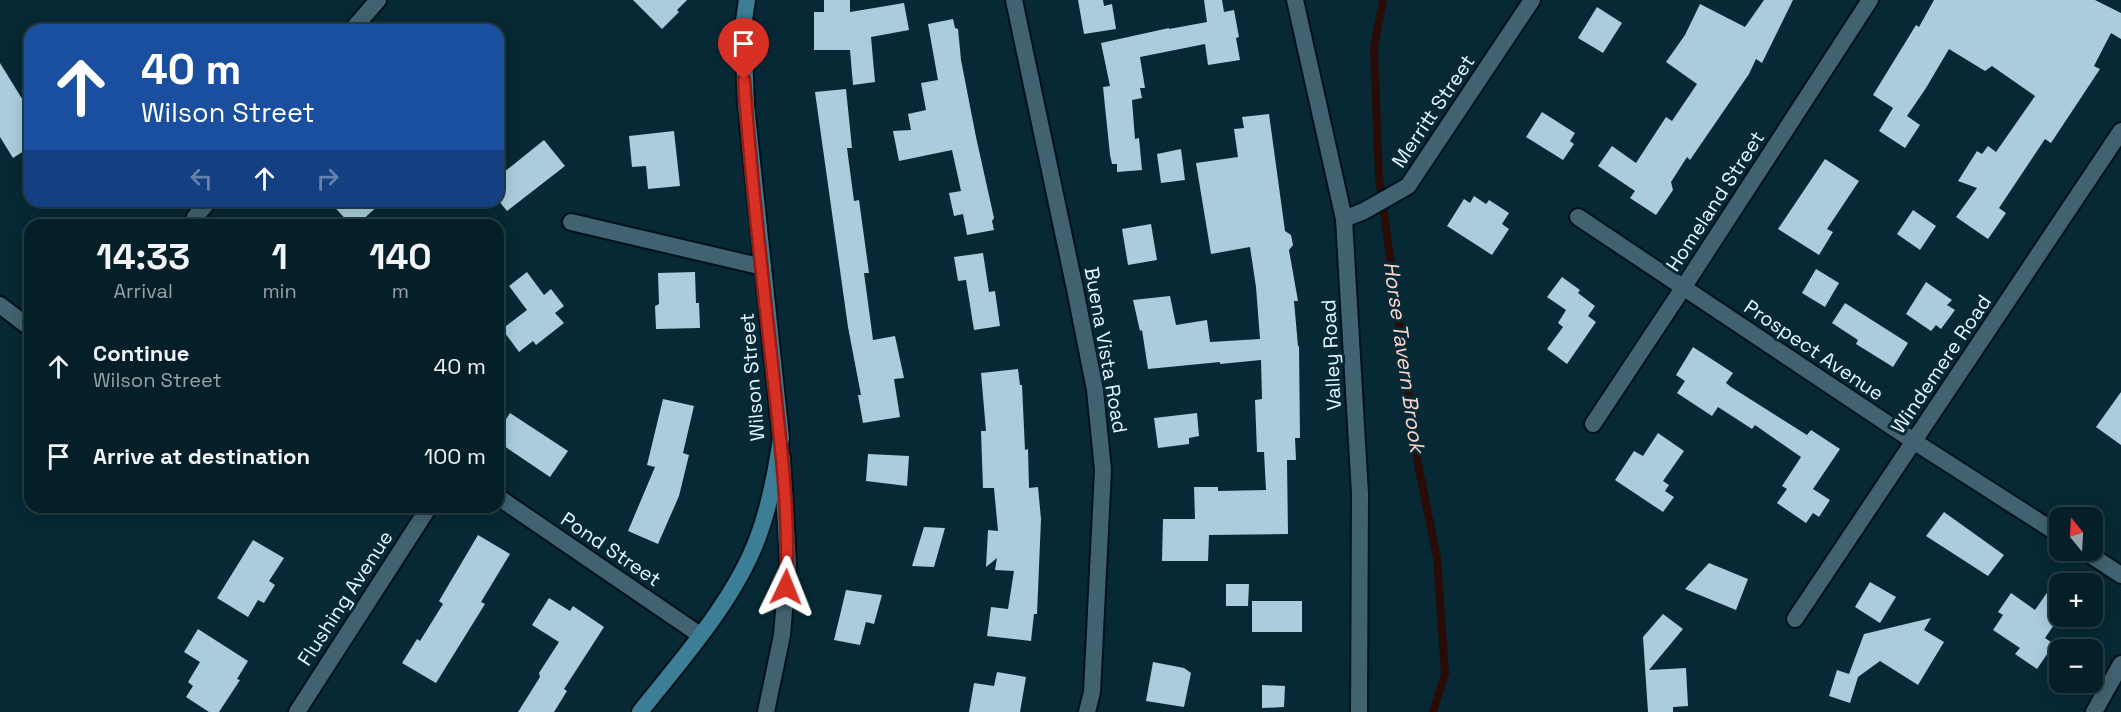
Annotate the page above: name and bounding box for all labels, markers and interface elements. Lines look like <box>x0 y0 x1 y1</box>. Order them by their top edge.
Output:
pin <box>718 18 769 80</box>
icon: arrive <box>727 27 760 60</box>
text: 40 m <box>141 43 241 96</box>
icon: ahead <box>42 48 120 126</box>
street label: Merritt Street <box>1386 49 1480 173</box>
text: Wilson Street <box>141 95 315 130</box>
street label: Homeland Street <box>1660 126 1770 276</box>
icon: left <box>185 162 218 195</box>
icon: ahead <box>248 162 281 195</box>
icon: right <box>311 162 344 195</box>
text: 14:33 <box>96 234 190 280</box>
text: 1 <box>271 234 288 280</box>
text: 140 <box>369 234 432 280</box>
water label: Horse Tavern Brook <box>1378 259 1432 457</box>
street label: Buena Vista Road <box>1079 265 1133 435</box>
text: Arrival <box>113 278 173 304</box>
text: min <box>262 278 297 304</box>
text: m <box>392 278 409 304</box>
street label: Windemere Road <box>1885 290 1997 438</box>
street label: Prospect Avenue <box>1739 294 1889 406</box>
street label: Valley Road <box>1315 299 1347 411</box>
street label: Wilson Street <box>733 312 771 442</box>
text: Continue <box>93 339 189 367</box>
icon: ahead <box>42 350 75 383</box>
text: 40 m <box>434 352 486 380</box>
text: Wilson Street <box>93 367 222 393</box>
icon: arrive <box>42 440 75 473</box>
text: Arrive at destination <box>93 442 310 470</box>
text: 100 m <box>424 442 486 470</box>
street label: Pond Street <box>556 506 666 592</box>
north arrow <box>2049 507 2103 561</box>
map controls <box>2049 507 2103 693</box>
street label: Flushing Avenue <box>292 525 398 671</box>
position arrow <box>754 555 818 619</box>
button: + <box>2049 573 2103 627</box>
button: − <box>2049 639 2103 693</box>

